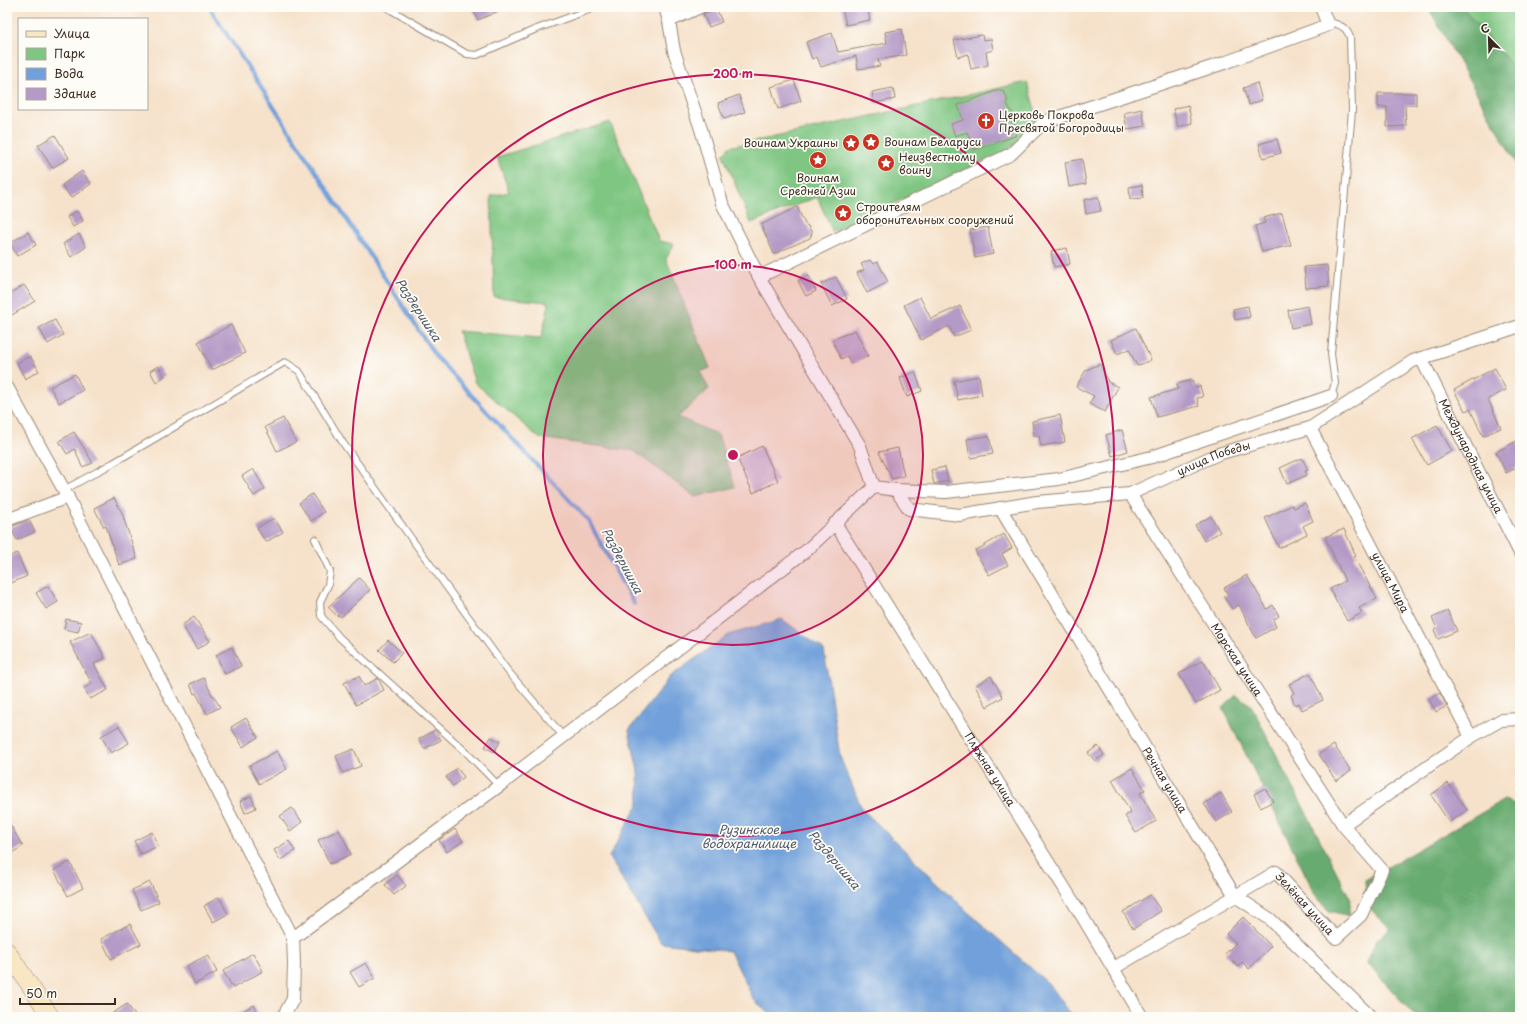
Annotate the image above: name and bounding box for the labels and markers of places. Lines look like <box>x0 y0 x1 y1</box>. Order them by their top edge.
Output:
place label: Церковь Покрова Пресвятой Богородицы <box>999 106 1124 136</box>
church icon: Церковь Покрова Пресвятой Богородицы <box>976 111 996 131</box>
place icon: Воинам Беларуси <box>861 132 881 152</box>
place icon: Воинам Украины <box>841 133 861 153</box>
place label: Воинам Беларуси <box>884 133 981 150</box>
place label: Воинам Украины <box>743 134 838 151</box>
place label: Неизвестному воину <box>899 148 976 178</box>
place icon: Воинам Средней Азии <box>808 150 828 170</box>
place icon: Неизвестному воину <box>876 153 896 173</box>
place label: Воинам Средней Азии <box>780 169 856 199</box>
place label: Строителям оборонительных сооружений <box>856 198 1014 228</box>
place icon: Строителям оборонительных сооружений <box>833 203 853 223</box>
centre of rings <box>726 448 740 462</box>

